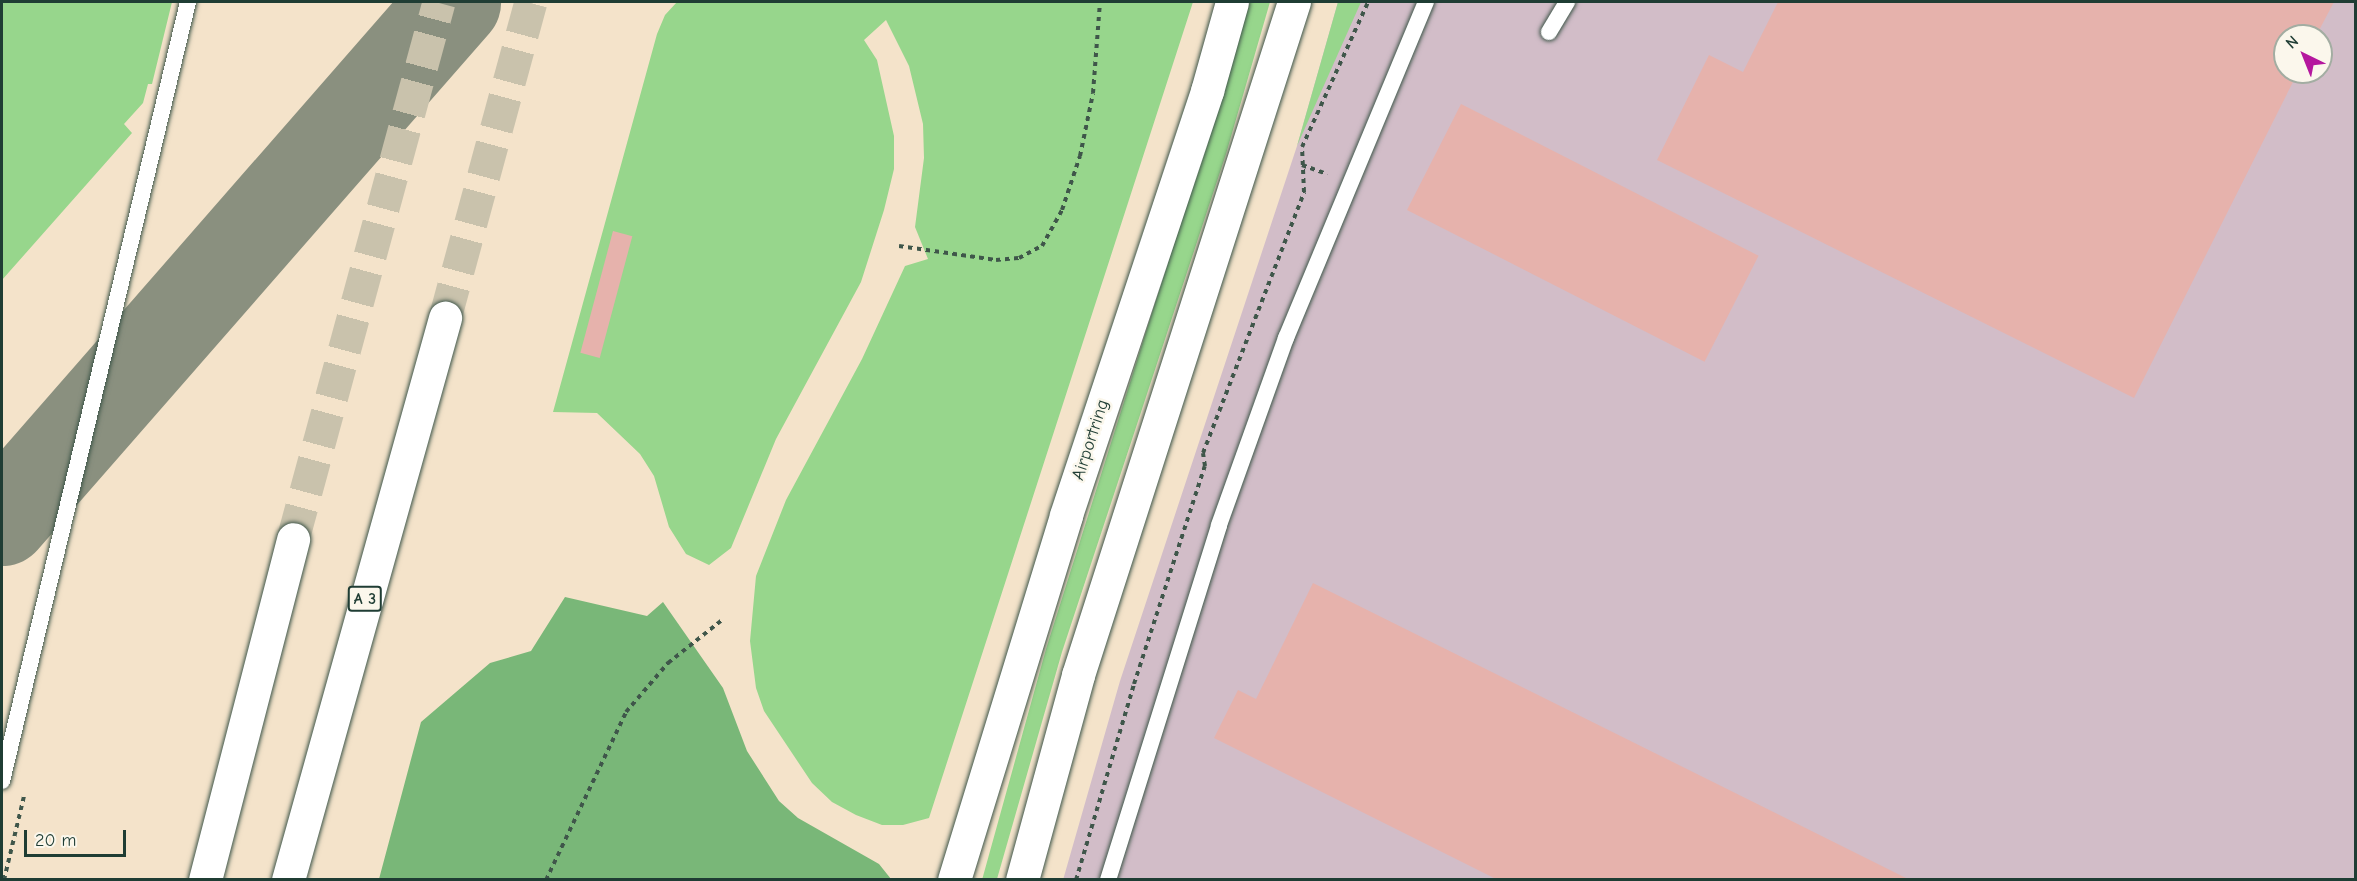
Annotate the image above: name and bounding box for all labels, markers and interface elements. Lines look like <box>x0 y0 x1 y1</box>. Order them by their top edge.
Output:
north arrow <box>2273 24 2333 84</box>
text: N <box>2282 32 2302 52</box>
street label: Airportring <box>1068 397 1114 483</box>
road number: A 3 <box>347 586 383 612</box>
scale bar <box>27 818 129 856</box>
text: 20 m <box>35 830 76 851</box>

